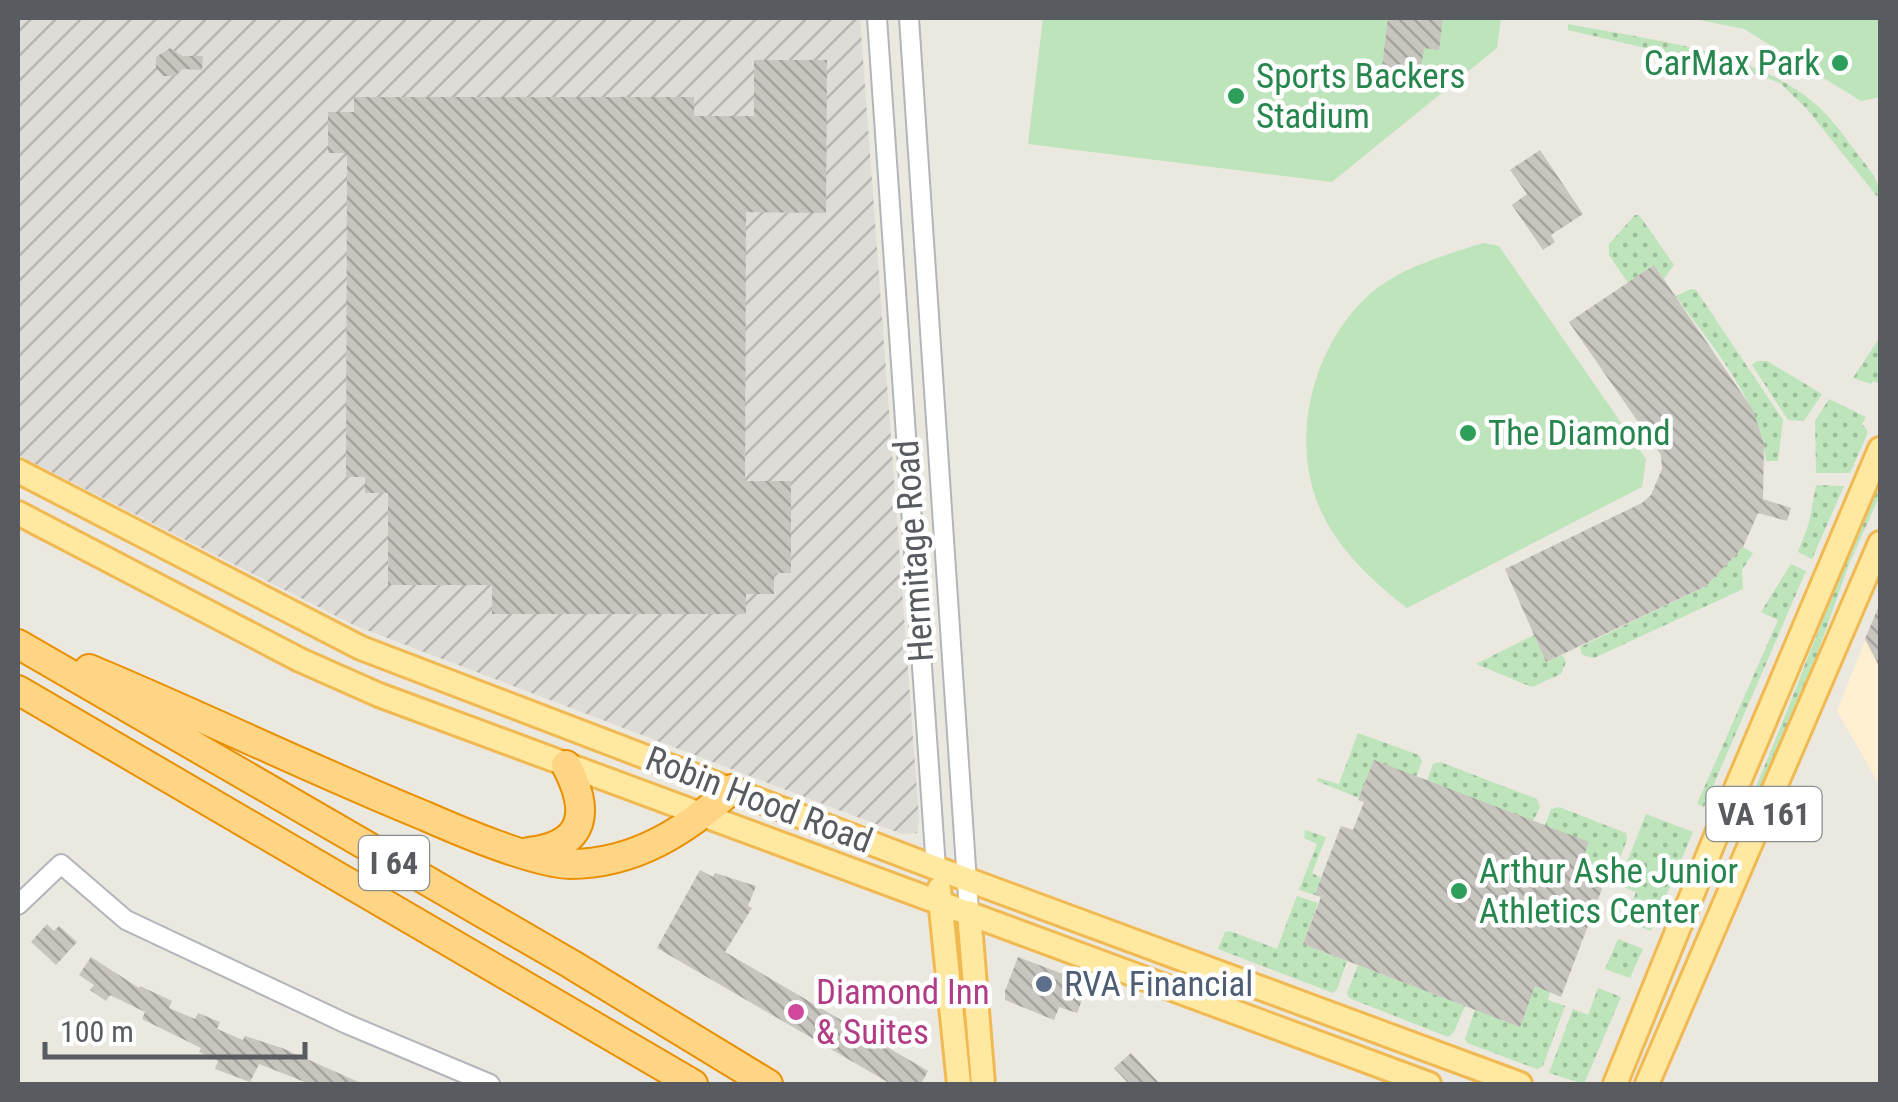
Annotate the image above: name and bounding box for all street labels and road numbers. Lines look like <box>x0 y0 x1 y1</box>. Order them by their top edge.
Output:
street label: Hermitage Road <box>886 439 942 663</box>
street label: Robin Hood Road <box>640 738 878 862</box>
road number: VA 161 <box>1706 787 1822 841</box>
road number: I 64 <box>359 836 429 890</box>

